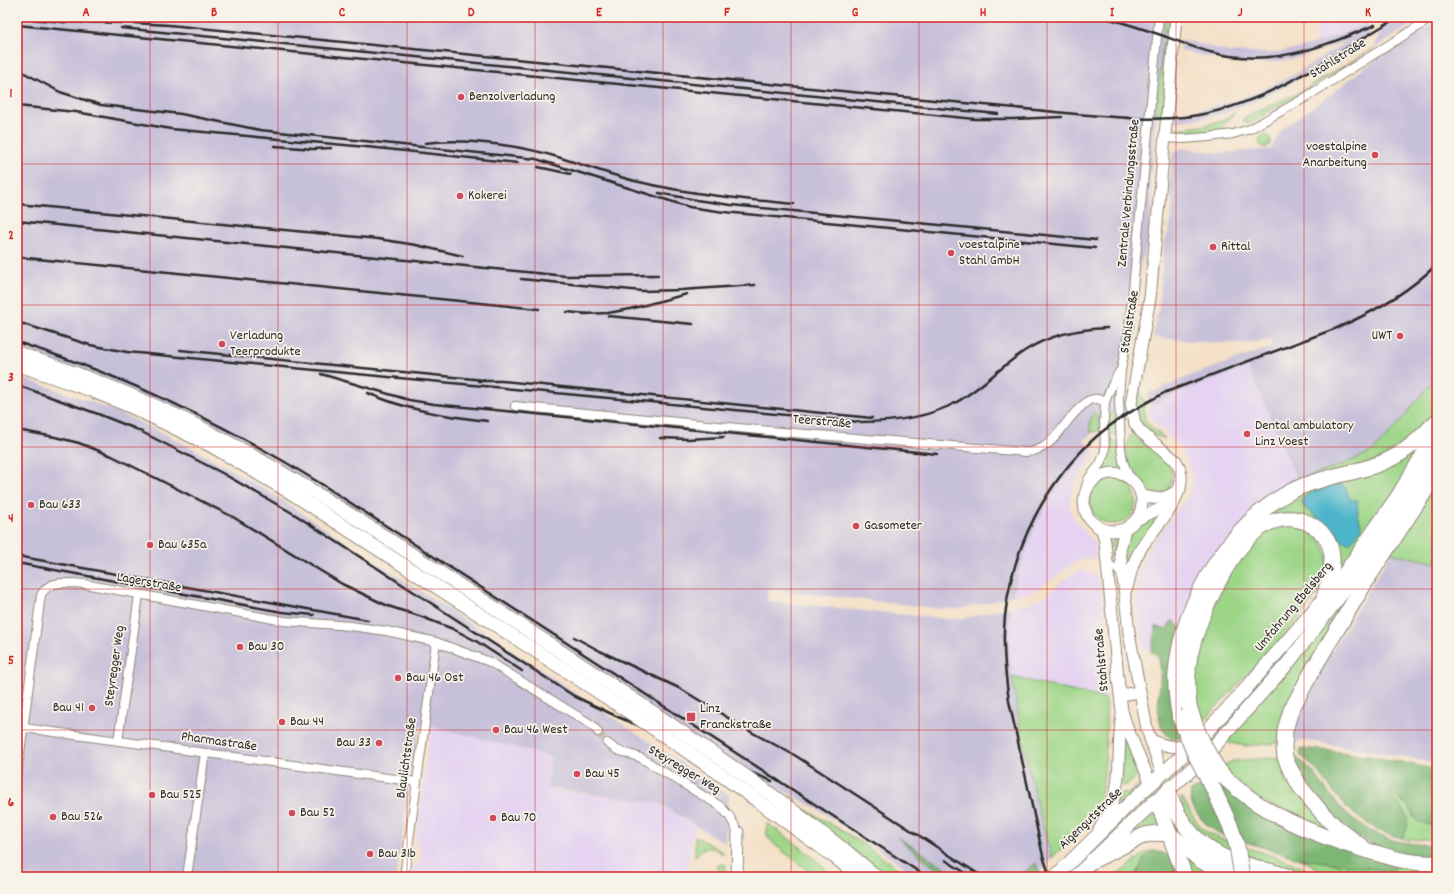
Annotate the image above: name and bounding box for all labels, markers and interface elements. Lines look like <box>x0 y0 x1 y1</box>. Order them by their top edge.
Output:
text: A <box>82 4 90 23</box>
text: B <box>211 4 217 23</box>
text: C <box>339 4 346 23</box>
text: D <box>468 4 475 23</box>
text: E <box>596 4 603 23</box>
text: F <box>724 4 730 23</box>
text: G <box>852 4 859 23</box>
text: H <box>980 4 987 23</box>
text: I <box>1110 4 1115 23</box>
text: J <box>1238 4 1243 23</box>
text: K <box>1365 4 1371 23</box>
street label: Stahlstraße <box>1306 34 1370 84</box>
text: 1 <box>10 85 13 104</box>
place label: Benzolverladung <box>469 87 555 107</box>
marker: Benzolverladung <box>456 92 466 102</box>
street label: Zentrale Verbindungsstraße <box>1113 118 1145 268</box>
place label: voestalpine Anarbeitung <box>1303 137 1367 173</box>
marker: voestalpine Anarbeitung <box>1370 150 1380 160</box>
place label: Kokerei <box>468 186 507 206</box>
marker: Kokerei <box>455 191 465 201</box>
text: 2 <box>8 227 14 246</box>
place label: voestalpine Stahl GmbH <box>959 235 1020 271</box>
place label: Rittal <box>1221 237 1251 257</box>
marker: Rittal <box>1208 242 1218 252</box>
marker: voestalpine Stahl GmbH <box>946 248 956 258</box>
street label: Stahlstraße <box>1115 289 1145 355</box>
place label: Verladung Teerprodukte <box>230 326 301 362</box>
place label: UWT <box>1372 326 1392 346</box>
marker: UWT <box>1395 331 1405 341</box>
marker: Verladung Teerprodukte <box>217 339 227 349</box>
text: 3 <box>8 369 14 388</box>
street label: Teerstraße <box>792 409 852 435</box>
place label: Dental ambulatory Linz Voest <box>1255 416 1354 452</box>
marker: Dental ambulatory Linz Voest <box>1242 429 1252 439</box>
place label: Bau 633 <box>39 495 81 515</box>
marker: Bau 633 <box>26 500 36 510</box>
text: 4 <box>8 510 14 529</box>
place label: Gasometer <box>864 516 923 536</box>
marker: Gasometer <box>851 521 861 531</box>
place label: Bau 635a <box>158 535 207 555</box>
marker: Bau 635a <box>145 540 155 550</box>
street label: Umfahrung Ebelsberg <box>1250 557 1338 657</box>
street label: Lagerstraße <box>115 567 183 599</box>
street label: Steyregger Weg <box>99 624 131 708</box>
street label: Stahlstraße <box>1089 628 1115 692</box>
place label: Bau 30 <box>248 637 284 657</box>
marker: Bau 30 <box>235 642 245 652</box>
text: 5 <box>8 652 14 671</box>
place label: Bau 46 Ost <box>406 668 463 688</box>
marker: Bau 46 Ost <box>393 673 403 683</box>
place label: Bau 41 <box>53 698 84 718</box>
place label: Linz Franckstraße <box>700 699 771 735</box>
marker: Bau 41 <box>87 703 97 713</box>
marker: Linz Franckstraße <box>685 711 697 723</box>
place label: Bau 44 <box>290 712 324 732</box>
street label: Blaulichtstraße <box>391 716 423 800</box>
marker: Bau 44 <box>277 717 287 727</box>
place label: Bau 46 West <box>504 720 568 740</box>
marker: Bau 46 West <box>491 725 501 735</box>
street label: Pharmastraße <box>180 727 258 757</box>
place label: Bau 33 <box>336 733 371 753</box>
marker: Bau 33 <box>374 738 384 748</box>
street label: Steyregger Weg <box>644 740 724 800</box>
place label: Bau 45 <box>585 764 620 784</box>
marker: Bau 45 <box>572 769 582 779</box>
street label: Aigengutstraße <box>1055 783 1127 855</box>
place label: Bau 525 <box>160 785 202 805</box>
marker: Bau 525 <box>147 790 157 800</box>
text: 6 <box>8 794 15 813</box>
place label: Bau 52 <box>300 803 335 823</box>
place label: Bau 526 <box>61 807 103 827</box>
marker: Bau 52 <box>287 808 297 818</box>
place label: Bau 70 <box>501 808 536 828</box>
marker: Bau 526 <box>48 812 58 822</box>
marker: Bau 70 <box>488 813 498 823</box>
place label: Bau 31b <box>378 844 416 864</box>
marker: Bau 31b <box>365 849 375 859</box>

